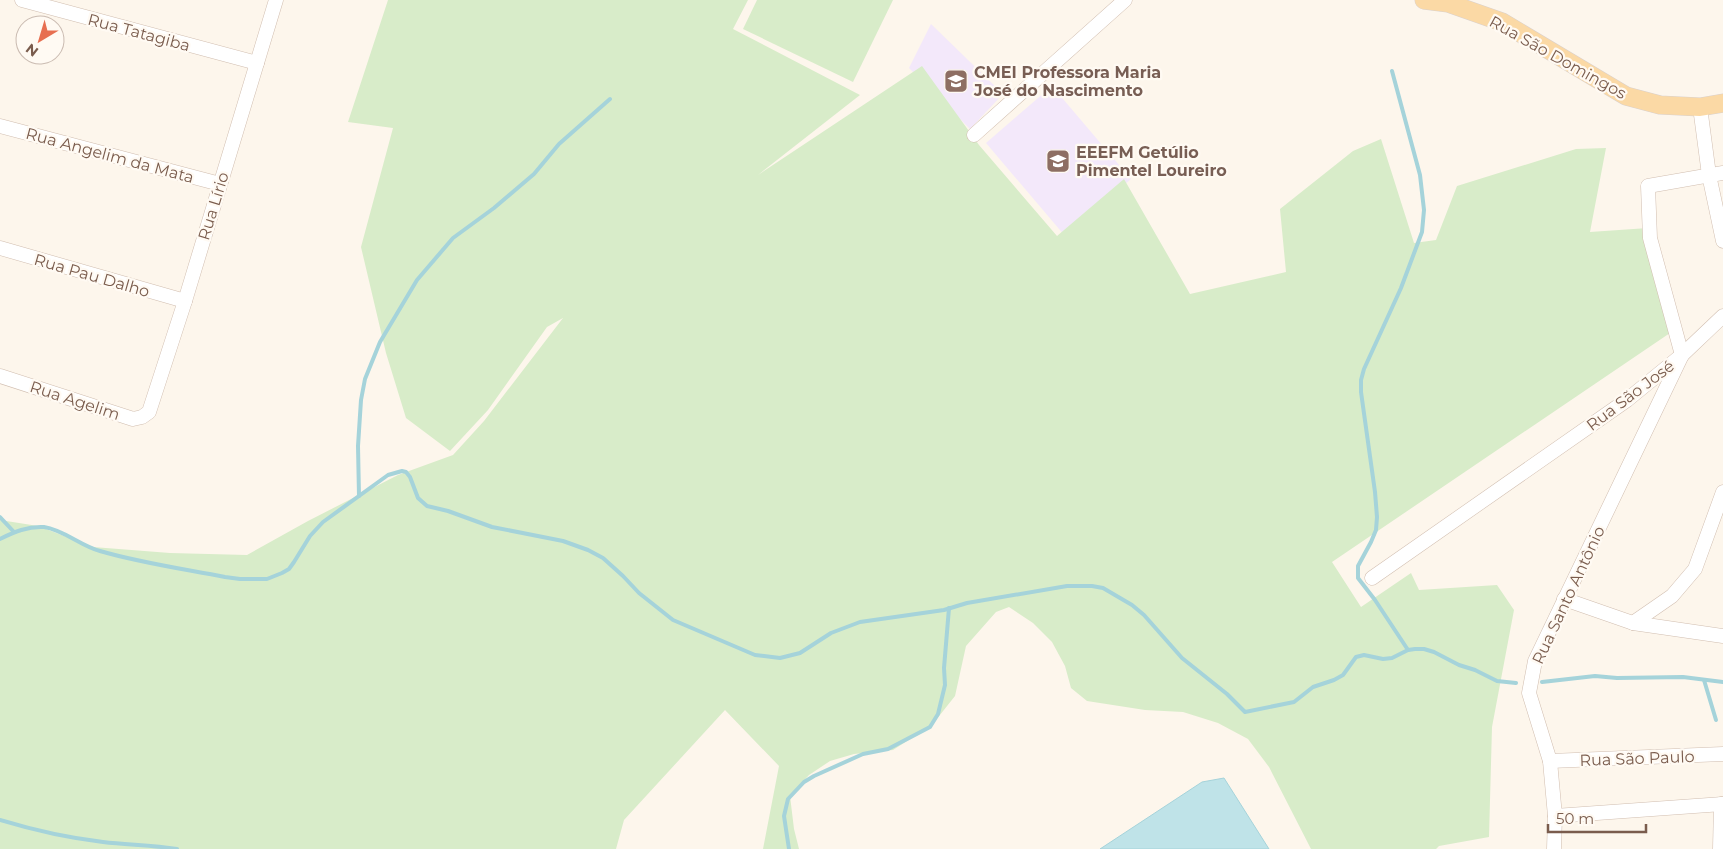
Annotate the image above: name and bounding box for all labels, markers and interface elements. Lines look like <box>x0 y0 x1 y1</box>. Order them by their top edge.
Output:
street label: Rua Tatagiba <box>86 10 192 55</box>
street label: Rua São Domingos <box>1486 12 1630 103</box>
north arrow <box>15 15 65 65</box>
text: N <box>22 40 42 61</box>
place label: CMEI Professora Maria José do Nascimento <box>973 63 1161 100</box>
school or university icon: CMEI Professora Maria José do Nascimento <box>943 68 969 94</box>
street label: Rua Angelim da Mata <box>24 124 196 187</box>
place label: EEEFM Getúlio Pimentel Loureiro <box>1076 143 1227 180</box>
school or university icon: EEEFM Getúlio Pimentel Loureiro <box>1045 148 1071 174</box>
street label: Rua Lírio <box>194 170 233 243</box>
street label: Rua Pau Dalho <box>32 250 152 301</box>
street label: Rua São José <box>1583 356 1678 435</box>
street label: Rua Agelim <box>27 377 122 424</box>
street label: Rua Santo Antônio <box>1528 523 1609 667</box>
street label: Rua São Paulo <box>1579 747 1695 770</box>
scale bar <box>1548 802 1646 834</box>
text: 50 m <box>1556 809 1594 828</box>

